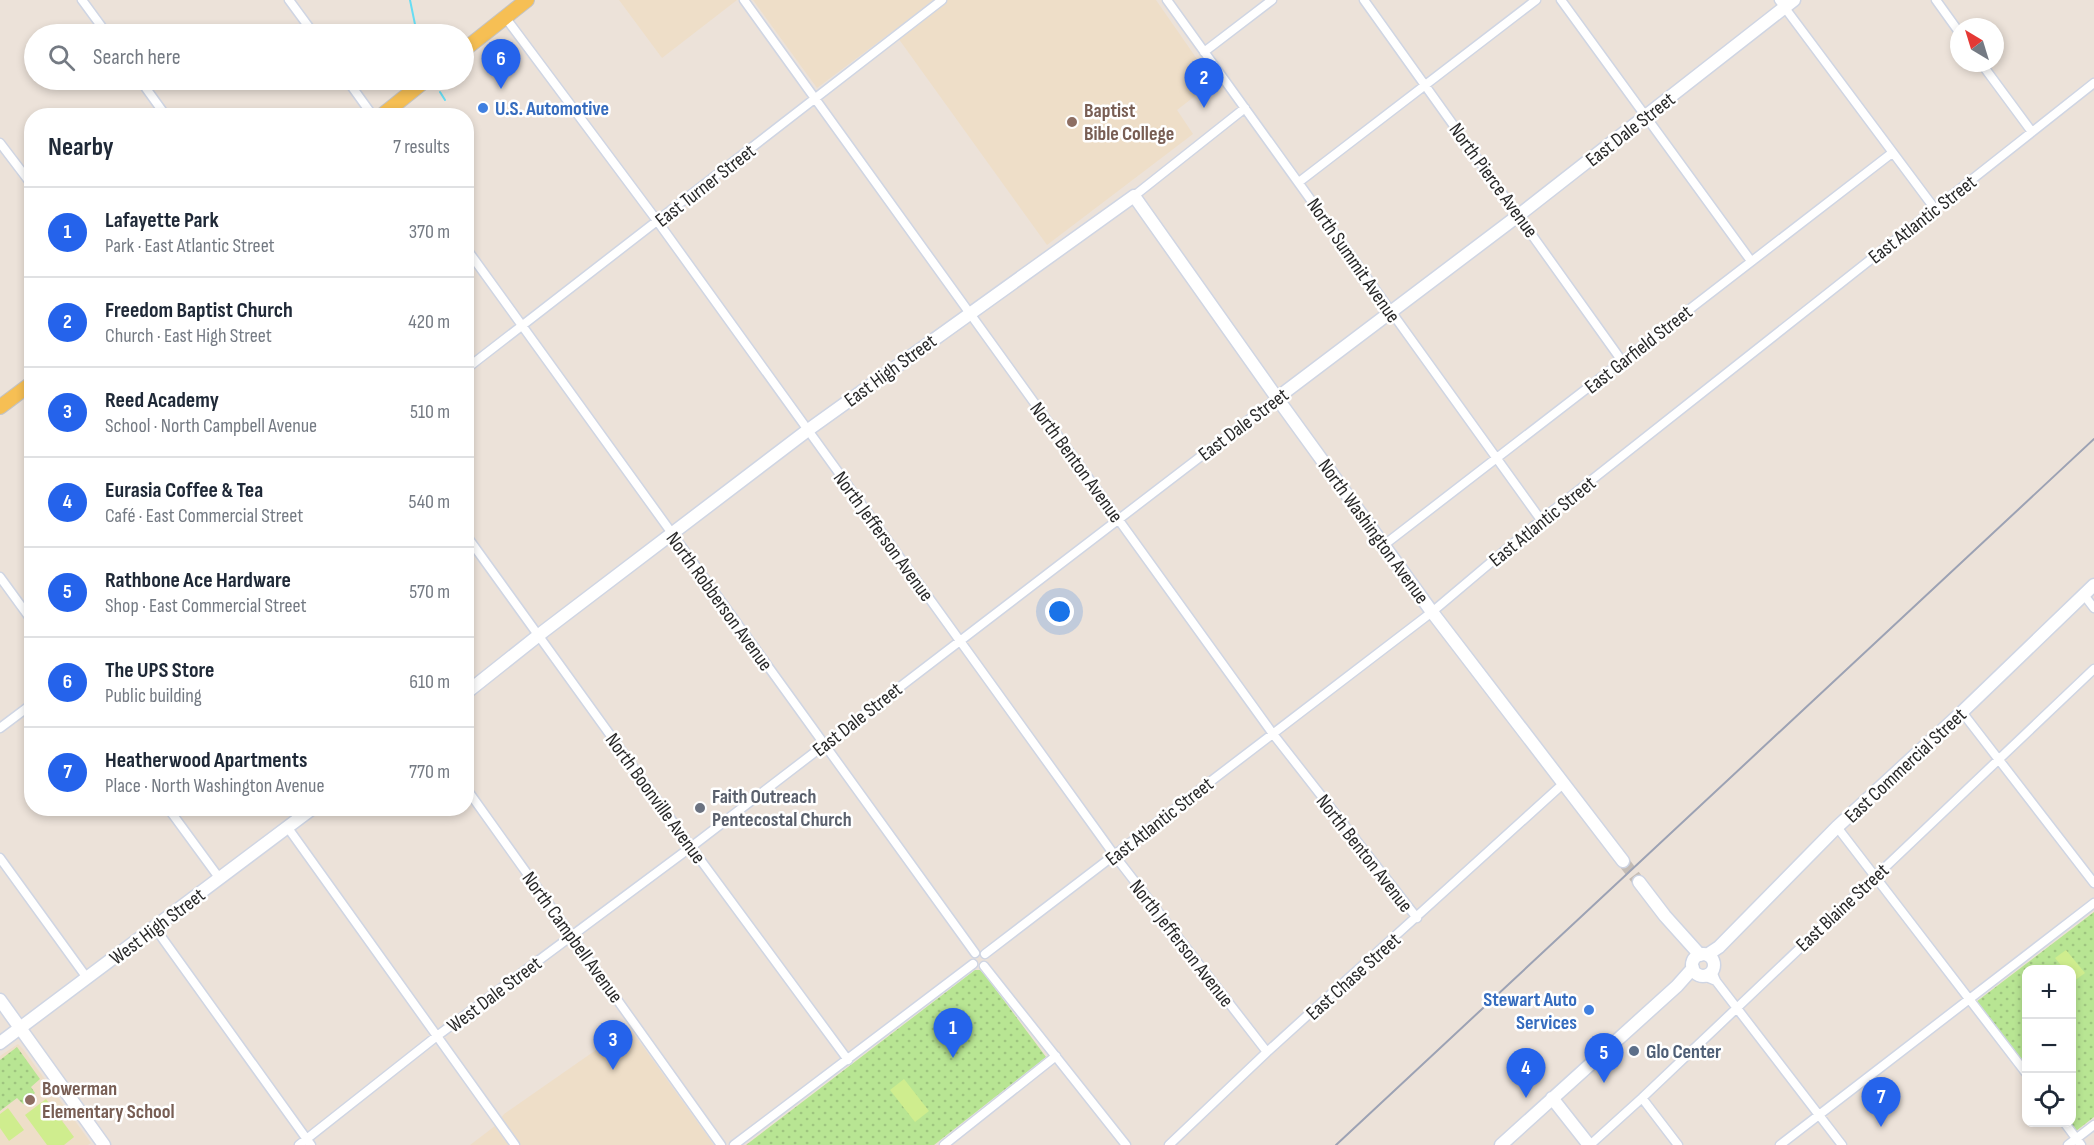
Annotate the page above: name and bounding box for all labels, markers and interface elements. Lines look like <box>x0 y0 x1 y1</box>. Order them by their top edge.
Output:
north arrow <box>1950 18 2004 72</box>
search box <box>24 24 474 90</box>
pin: 6 <box>482 40 520 89</box>
icon: search <box>45 41 78 74</box>
text: Search here <box>93 44 180 71</box>
pin: 2 <box>1184 58 1224 108</box>
street label: East Dale Street <box>1581 88 1680 172</box>
place label: U.S. Automotive <box>495 97 609 121</box>
place label: Baptist Bible College <box>1084 99 1174 146</box>
marker: U.S. Automotive <box>476 101 490 115</box>
marker: Baptist Bible College <box>1065 115 1079 129</box>
street label: North Pierce Avenue <box>1444 119 1543 243</box>
text: Nearby <box>48 132 114 163</box>
text: 7 results <box>393 135 450 159</box>
street label: East Turner Street <box>651 139 761 232</box>
street label: East Atlantic Street <box>1864 170 1981 269</box>
street label: North Summit Avenue <box>1301 194 1405 328</box>
text: Lafayette Park <box>105 207 219 234</box>
text: 1 <box>64 220 71 244</box>
text: 370 m <box>409 220 450 244</box>
text: Park · East Atlantic Street <box>105 234 275 258</box>
text: Freedom Baptist Church <box>105 297 293 324</box>
street label: East Garfield Street <box>1580 300 1697 399</box>
text: 2 <box>63 310 72 334</box>
text: 420 m <box>408 310 450 334</box>
text: Church · East High Street <box>105 324 272 348</box>
street label: East High Street <box>840 329 941 412</box>
street label: East Dale Street <box>1194 383 1293 466</box>
text: Reed Academy <box>105 387 219 414</box>
street label: North Benton Avenue <box>1025 398 1128 527</box>
text: 3 <box>63 400 72 424</box>
text: 510 m <box>410 400 450 424</box>
text: School · North Campbell Avenue <box>105 414 317 438</box>
street label: North Washington Avenue <box>1313 454 1434 609</box>
street label: North Jefferson Avenue <box>828 467 938 606</box>
street label: East Atlantic Street <box>1485 472 1601 572</box>
text: Eurasia Coffee & Tea <box>105 477 263 504</box>
text: 4 <box>63 490 72 514</box>
text: 540 m <box>409 490 450 514</box>
text: Café · East Commercial Street <box>105 504 303 528</box>
street label: North Robberson Avenue <box>661 527 778 676</box>
text: Rathbone Ace Hardware <box>105 567 291 594</box>
text: 5 <box>63 580 72 604</box>
text: 570 m <box>409 580 450 604</box>
text: Shop · East Commercial Street <box>105 594 307 618</box>
your location <box>1045 597 1074 626</box>
text: The UPS Store <box>105 657 214 684</box>
text: 6 <box>63 670 72 694</box>
text: 610 m <box>409 670 450 694</box>
street label: East Dale Street <box>808 678 907 762</box>
text: Public building <box>105 684 202 708</box>
street label: East Commercial Street <box>1840 703 1971 828</box>
street label: North Boonville Avenue <box>600 729 711 868</box>
text: Heatherwood Apartments <box>105 747 307 774</box>
text: 7 <box>63 760 72 784</box>
text: 770 m <box>409 760 450 784</box>
street label: East Atlantic Street <box>1101 772 1218 871</box>
text: Place · North Washington Avenue <box>105 774 324 798</box>
place label: Faith Outreach Pentecostal Church <box>712 785 852 832</box>
street label: North Benton Avenue <box>1311 790 1418 917</box>
marker: Faith Outreach Pentecostal Church <box>693 801 707 815</box>
street label: East Blaine Street <box>1791 859 1894 957</box>
street label: North Campbell Avenue <box>517 867 628 1008</box>
street label: North Jefferson Avenue <box>1124 875 1238 1012</box>
street label: West High Street <box>105 883 210 970</box>
street label: East Chase Street <box>1302 928 1406 1025</box>
street label: West Dale Street <box>443 952 546 1038</box>
map controls <box>2022 965 2076 1127</box>
button: + <box>2022 965 2076 1019</box>
place label: Stewart Auto Services <box>1483 988 1577 1035</box>
marker: Stewart Auto Services <box>1582 1003 1596 1017</box>
pin: 1 <box>934 1008 972 1058</box>
button: − <box>2022 1019 2076 1073</box>
pin: 3 <box>594 1020 632 1070</box>
pin: 5 <box>1584 1034 1624 1083</box>
place label: Glo Center <box>1646 1040 1721 1064</box>
marker: Glo Center <box>1627 1044 1641 1058</box>
pin: 4 <box>1506 1048 1546 1098</box>
button: locate <box>2022 1073 2076 1127</box>
place label: Bowerman Elementary School <box>42 1077 175 1124</box>
pin: 7 <box>1862 1078 1900 1127</box>
marker: Bowerman Elementary School <box>23 1093 37 1107</box>

